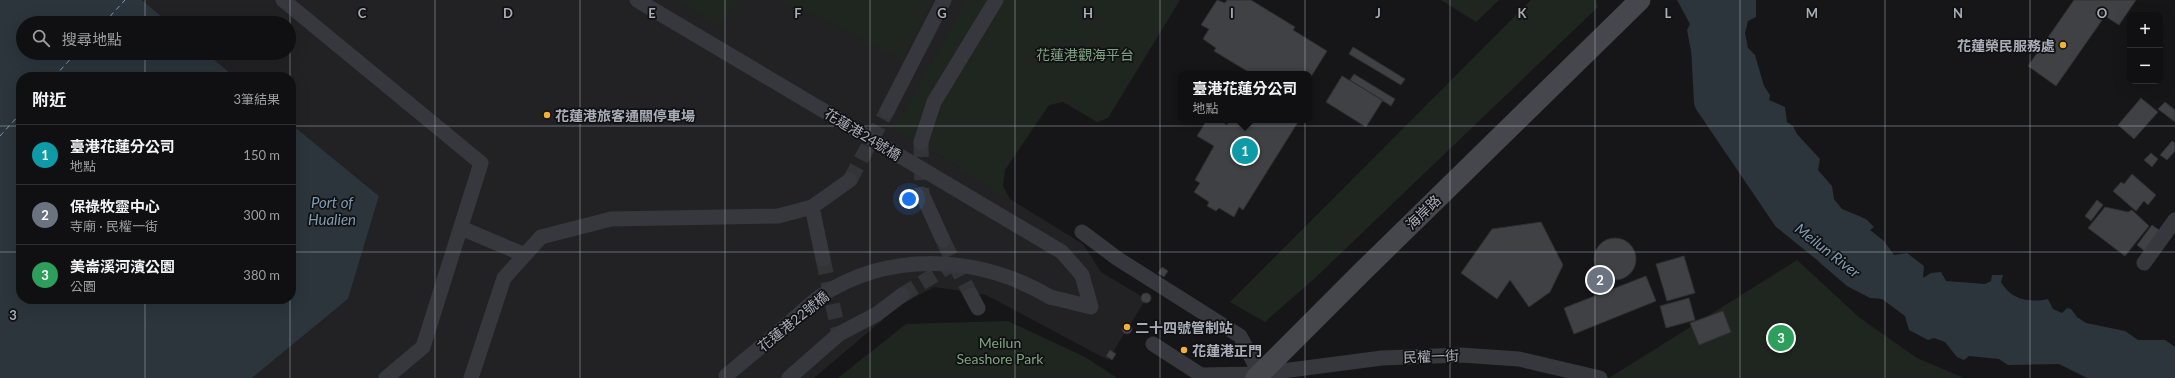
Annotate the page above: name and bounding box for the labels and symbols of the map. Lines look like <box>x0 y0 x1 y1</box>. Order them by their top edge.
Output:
text: C <box>358 5 367 21</box>
text: D <box>503 5 513 21</box>
text: E <box>648 5 656 21</box>
text: F <box>794 5 802 21</box>
text: G <box>937 5 947 21</box>
text: H <box>1083 5 1093 21</box>
text: I <box>1230 5 1234 21</box>
text: J <box>1375 5 1381 21</box>
text: K <box>1518 5 1528 21</box>
text: L <box>1665 5 1672 21</box>
text: M <box>1806 5 1818 21</box>
text: N <box>1953 5 1963 21</box>
text: O <box>2097 5 2108 21</box>
place label: 花蓮榮民服務處 <box>1957 37 2055 54</box>
marker: 花蓮榮民服務處 <box>2058 40 2068 50</box>
park label: 花蓮港觀海平台 <box>1036 46 1134 63</box>
street label: 花蓮港24號橋 <box>822 105 904 163</box>
place label: 花蓮港旅客通關停車場 <box>555 107 695 124</box>
marker: 花蓮港旅客通關停車場 <box>542 110 552 120</box>
pin: 1 <box>1232 136 1258 166</box>
your location <box>899 189 919 209</box>
street label: 海岸路 <box>1402 191 1444 233</box>
water label: Port of Hualien <box>308 193 356 228</box>
water label: Meilun River <box>1792 219 1865 281</box>
pin: 2 <box>1587 265 1613 295</box>
street label: 花蓮港22號橋 <box>754 287 832 355</box>
text: 3 <box>9 307 17 323</box>
place label: 二十四號管制站 <box>1135 319 1233 336</box>
marker: 二十四號管制站 <box>1122 322 1132 332</box>
pin: 3 <box>1768 323 1794 353</box>
park label: Meilun Seashore Park <box>957 334 1044 367</box>
place label: 花蓮港正門 <box>1192 342 1262 359</box>
marker: 花蓮港正門 <box>1179 345 1189 355</box>
street label: 民權一街 <box>1403 347 1459 365</box>

